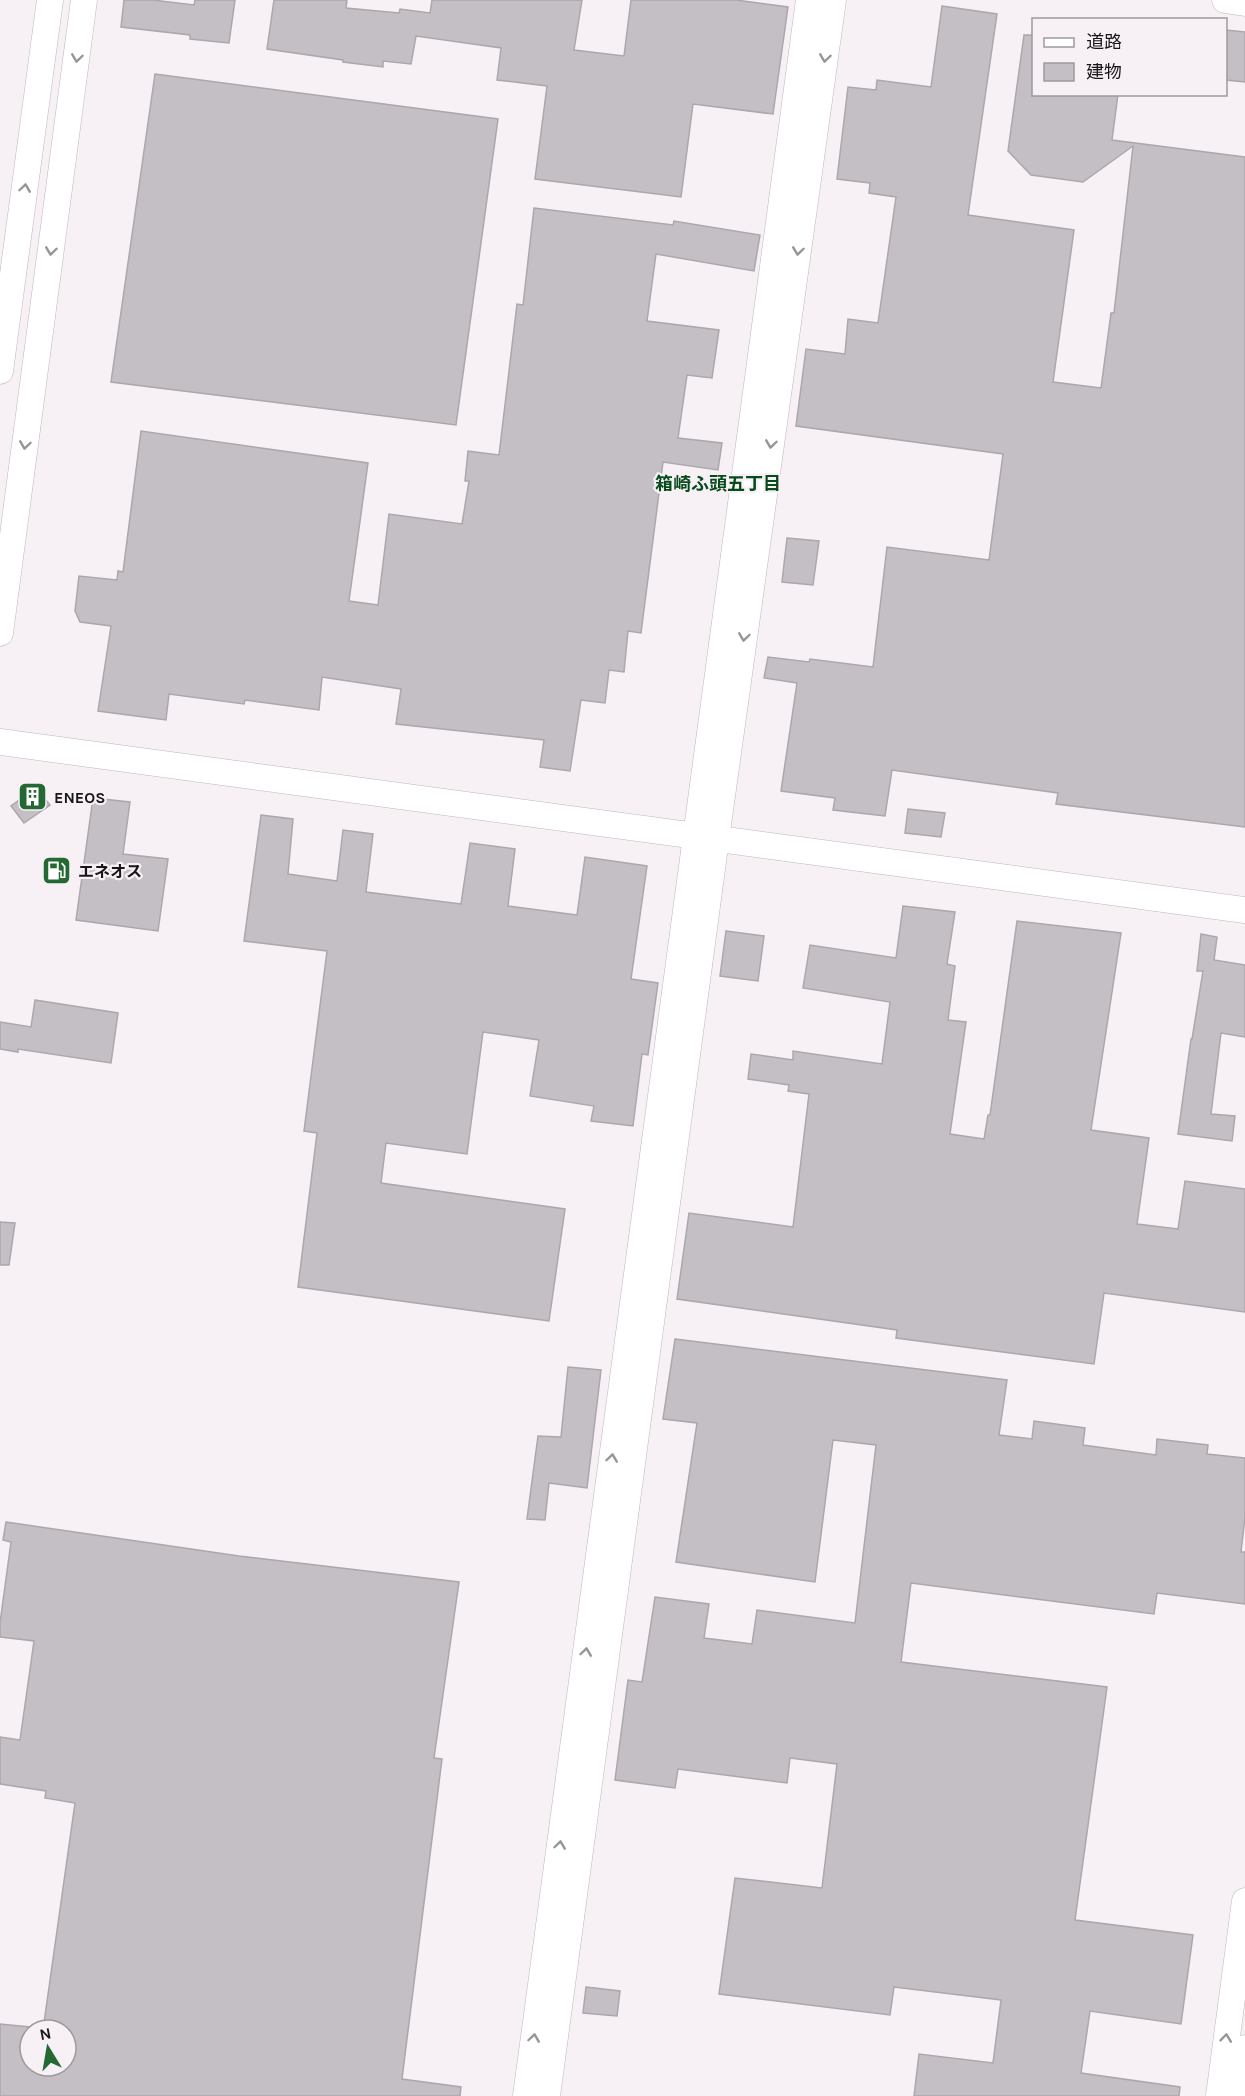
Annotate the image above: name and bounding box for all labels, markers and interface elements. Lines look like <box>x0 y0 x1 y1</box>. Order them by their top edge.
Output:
legend <box>1032 18 1227 96</box>
text: 道路 <box>1086 31 1122 53</box>
one-way arrow <box>71 53 83 63</box>
one-way arrow <box>820 53 832 63</box>
text: 建物 <box>1086 61 1122 83</box>
one-way arrow <box>18 183 30 193</box>
one-way arrow <box>793 246 805 256</box>
one-way arrow <box>45 247 58 256</box>
one-way arrow <box>20 440 32 449</box>
one-way arrow <box>766 440 778 449</box>
district label: 箱崎ふ頭五丁目 <box>655 473 781 495</box>
one-way arrow <box>739 633 751 642</box>
building icon: ENEOS <box>17 781 49 813</box>
place label: ENEOS <box>54 788 105 807</box>
fuel station icon: エネオス <box>41 855 73 887</box>
place label: エネオス <box>78 862 142 881</box>
one-way arrow <box>606 1454 618 1463</box>
one-way arrow <box>580 1647 592 1656</box>
one-way arrow <box>553 1840 566 1849</box>
north arrow <box>18 2018 78 2078</box>
text: N <box>38 2023 53 2044</box>
one-way arrow <box>527 2033 540 2043</box>
one-way arrow <box>1220 2033 1232 2043</box>

